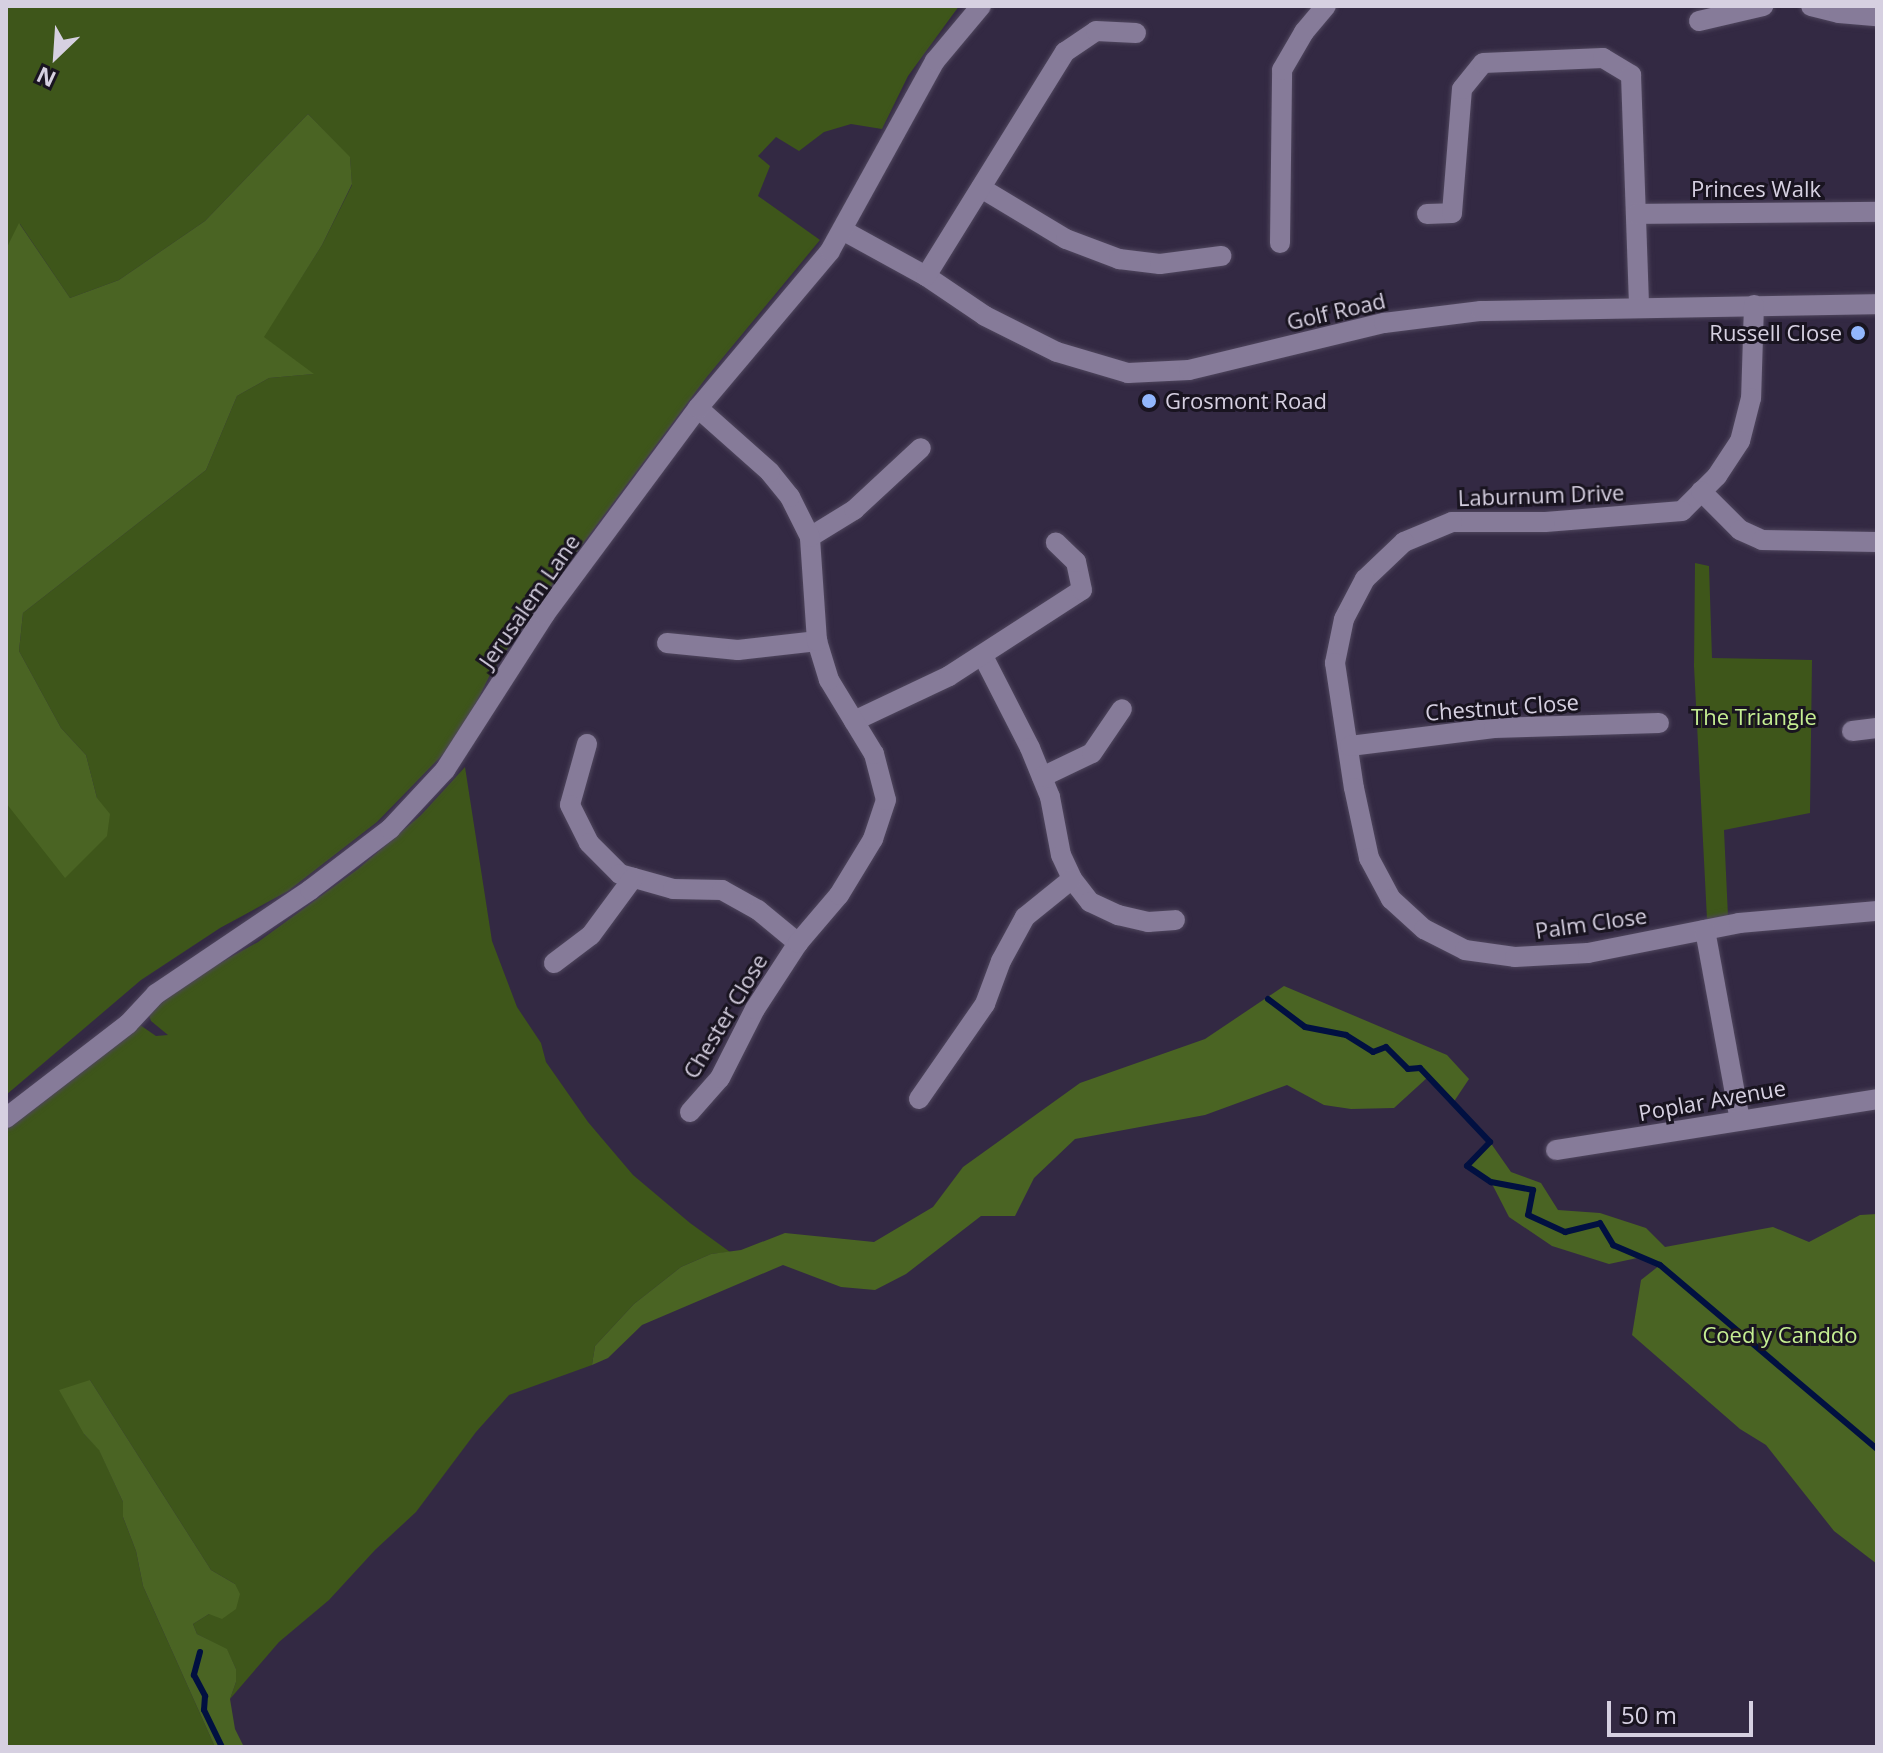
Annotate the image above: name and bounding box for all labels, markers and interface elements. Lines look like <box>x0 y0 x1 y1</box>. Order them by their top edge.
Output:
north arrow <box>16 16 96 96</box>
text: N <box>31 60 60 95</box>
street label: Princes Walk <box>1691 176 1821 202</box>
street label: Golf Road <box>1284 287 1388 335</box>
place label: Russell Close <box>1709 320 1842 346</box>
marker: Russell Close <box>1849 324 1867 342</box>
place label: Grosmont Road <box>1165 388 1327 414</box>
marker: Grosmont Road <box>1140 392 1158 410</box>
street label: Laburnum Drive <box>1457 479 1625 511</box>
street label: Jerusalem Lane <box>473 529 585 673</box>
street label: Chestnut Close <box>1424 688 1580 726</box>
park label: The Triangle <box>1691 704 1817 730</box>
street label: Palm Close <box>1533 902 1649 944</box>
street label: Chester Close <box>677 949 773 1083</box>
street label: Poplar Avenue <box>1636 1074 1788 1126</box>
park label: Coed y Canddo <box>1702 1322 1858 1348</box>
scale bar <box>1611 1685 1757 1735</box>
text: 50 m <box>1621 1698 1677 1731</box>

